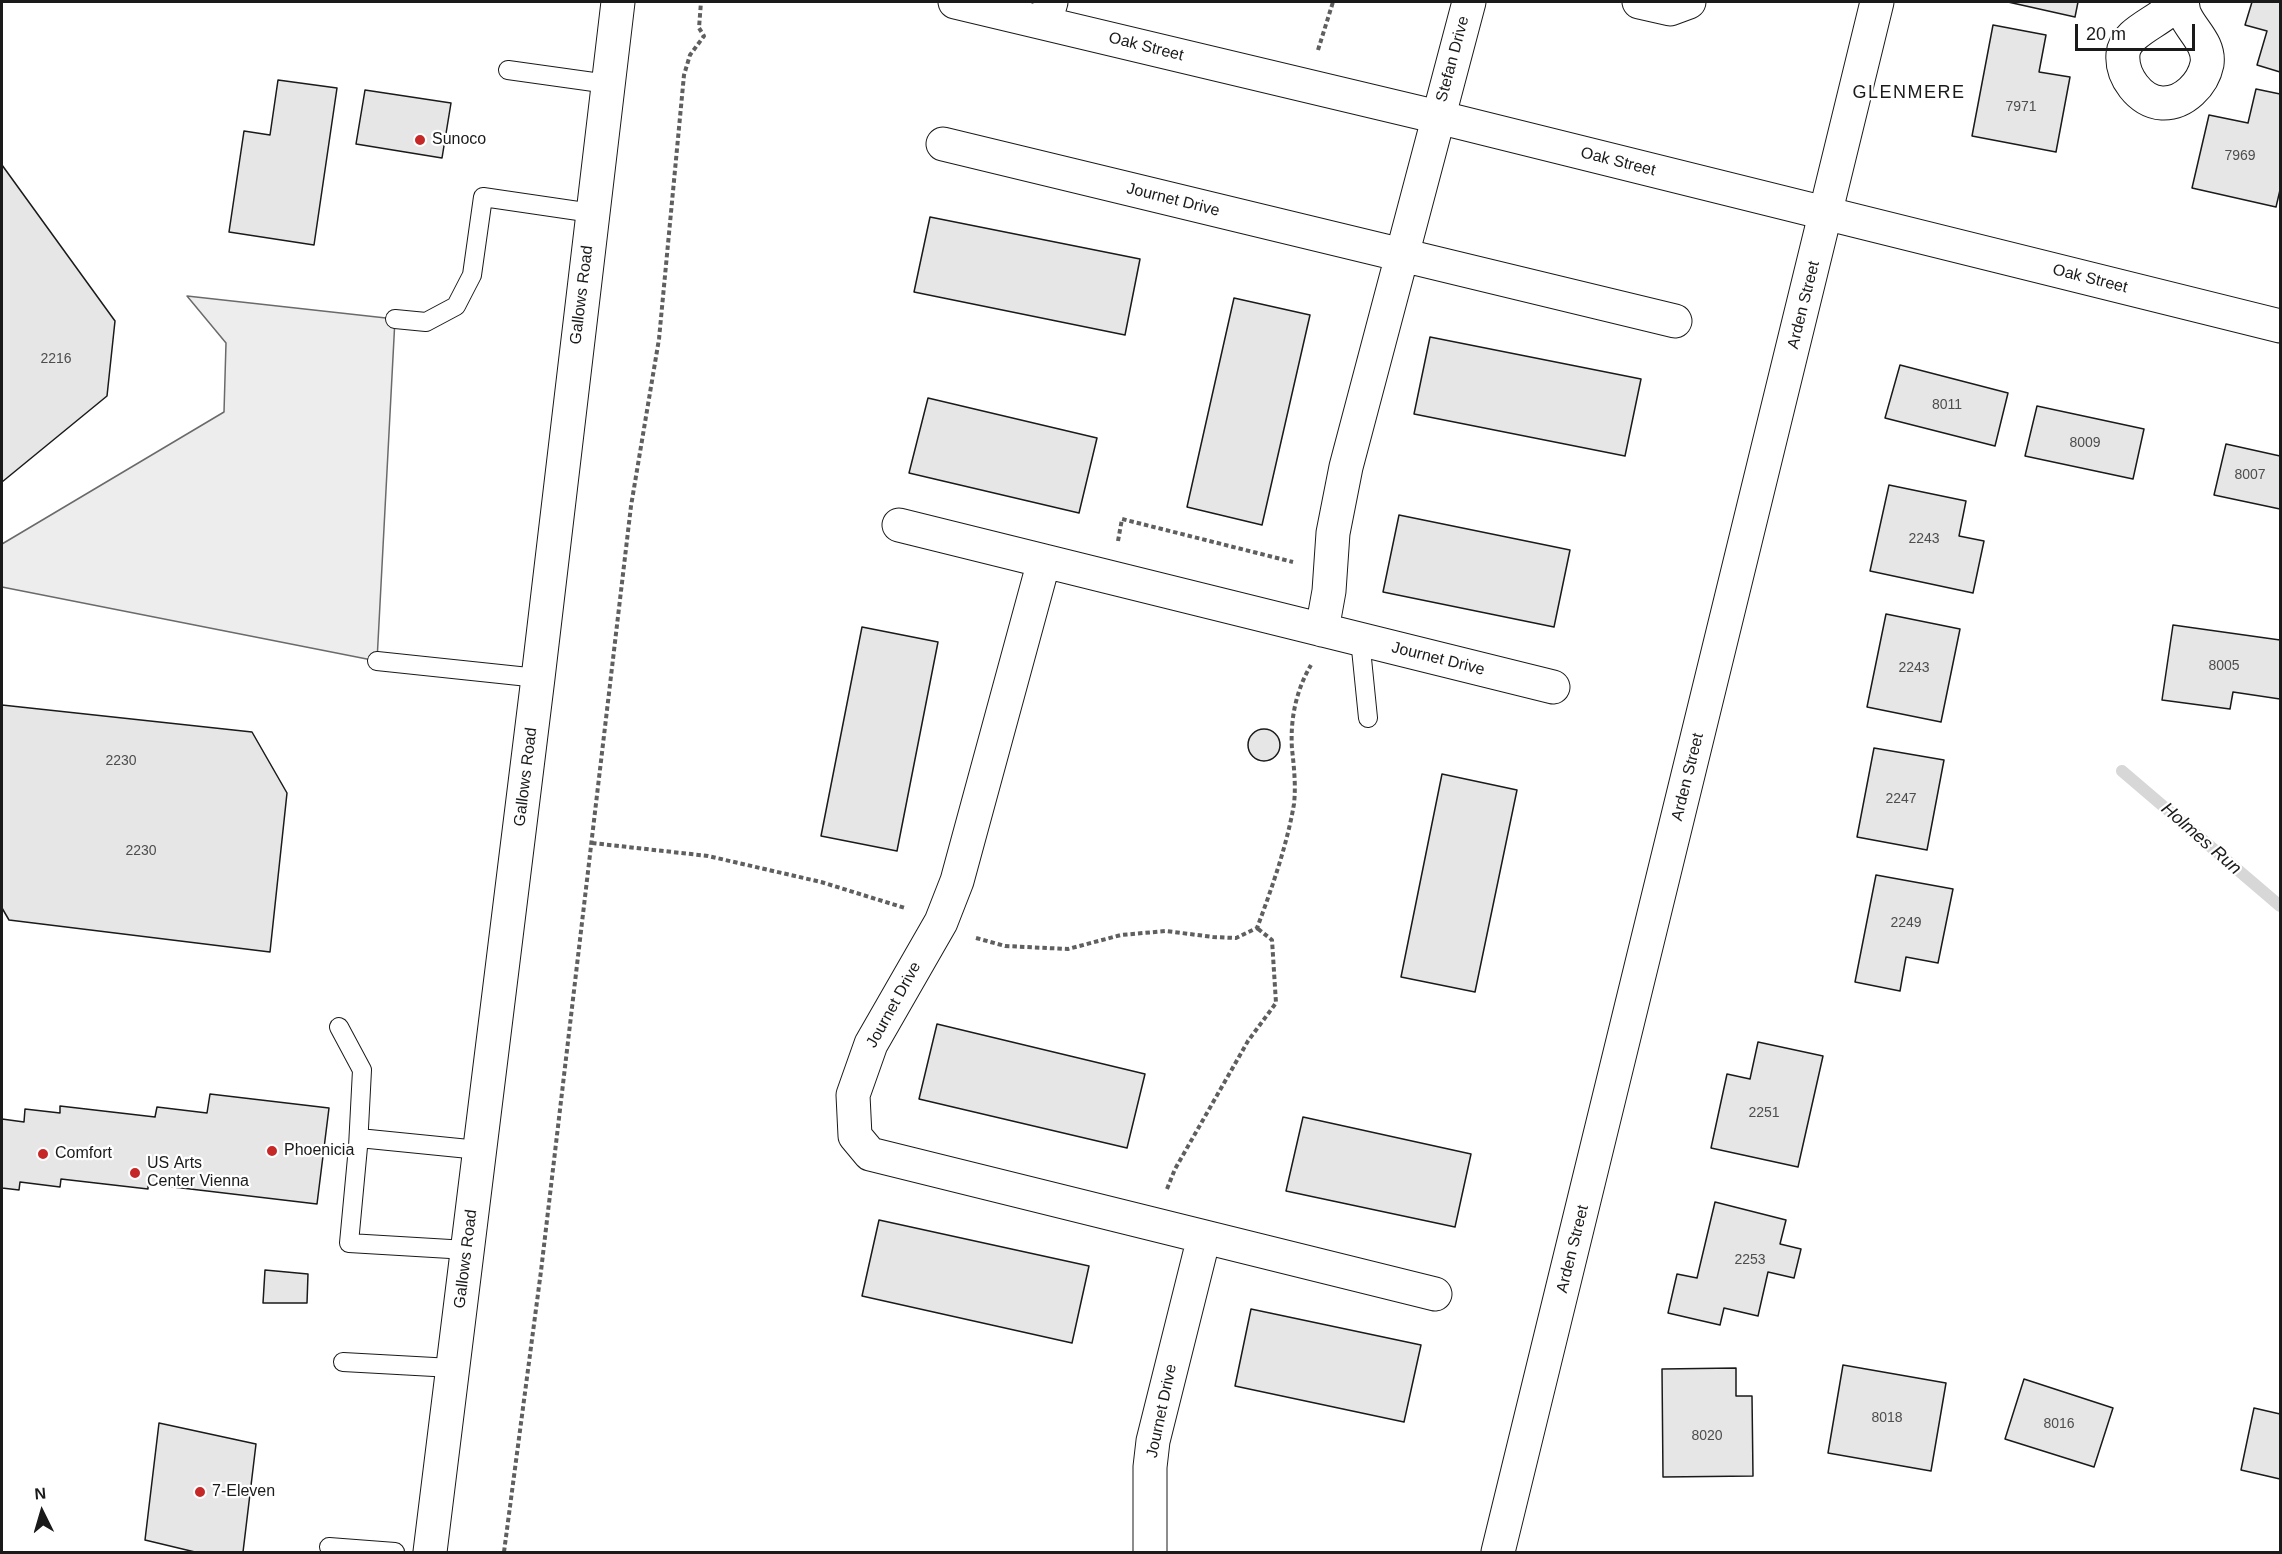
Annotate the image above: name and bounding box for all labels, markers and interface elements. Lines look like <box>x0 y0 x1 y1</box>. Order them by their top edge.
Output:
scale bar <box>2078 12 2198 50</box>
street label: Stefan Drive <box>1432 14 1474 104</box>
text: 20 m <box>2086 24 2126 44</box>
street label: Oak Street <box>1107 28 1185 66</box>
district label: GLENMERE <box>1852 82 1966 104</box>
house number: 7971 <box>2005 99 2037 115</box>
place label: Sunoco <box>432 130 486 150</box>
marker: Sunoco <box>413 133 427 147</box>
street label: Oak Street <box>1579 143 1657 181</box>
house number: 7969 <box>2224 148 2256 164</box>
street label: Journet Drive <box>1125 179 1221 221</box>
street label: Gallows Road <box>566 244 598 346</box>
street label: Arden Street <box>1784 259 1824 351</box>
street label: Oak Street <box>2051 260 2129 298</box>
house number: 2216 <box>40 351 72 367</box>
house number: 8011 <box>1932 397 1962 413</box>
house number: 8009 <box>2069 435 2101 451</box>
house number: 8007 <box>2234 467 2266 483</box>
house number: 2243 <box>1908 531 1940 547</box>
street label: Journet Drive <box>1390 638 1486 680</box>
house number: 8005 <box>2208 658 2240 674</box>
house number: 2243 <box>1898 660 1930 676</box>
street label: Gallows Road <box>510 726 542 828</box>
street label: Arden Street <box>1668 731 1708 823</box>
house number: 2230 <box>105 753 137 769</box>
house number: 2247 <box>1885 791 1917 807</box>
water label: Holmes Run <box>2157 798 2245 880</box>
house number: 2230 <box>125 843 157 859</box>
house number: 2249 <box>1890 915 1922 931</box>
street label: Journet Drive <box>863 959 925 1051</box>
house number: 2251 <box>1748 1105 1780 1121</box>
place label: Phoenicia <box>284 1141 354 1161</box>
place label: Comfort <box>55 1144 112 1164</box>
marker: Phoenicia <box>265 1144 279 1158</box>
marker: Comfort <box>36 1147 50 1161</box>
place label: US Arts Center Vienna <box>147 1154 249 1192</box>
marker: US Arts Center Vienna <box>128 1166 142 1180</box>
street label: Arden Street <box>1553 1203 1593 1295</box>
street label: Gallows Road <box>450 1208 482 1310</box>
house number: 2253 <box>1734 1252 1766 1268</box>
street label: Journet Drive <box>1143 1362 1181 1460</box>
house number: 8018 <box>1871 1410 1903 1426</box>
house number: 8016 <box>2043 1416 2075 1432</box>
house number: 8020 <box>1691 1428 1723 1444</box>
north arrow <box>12 1482 72 1542</box>
place label: 7-Eleven <box>212 1482 275 1502</box>
text: N <box>34 1485 47 1503</box>
marker: 7-Eleven <box>193 1485 207 1499</box>

